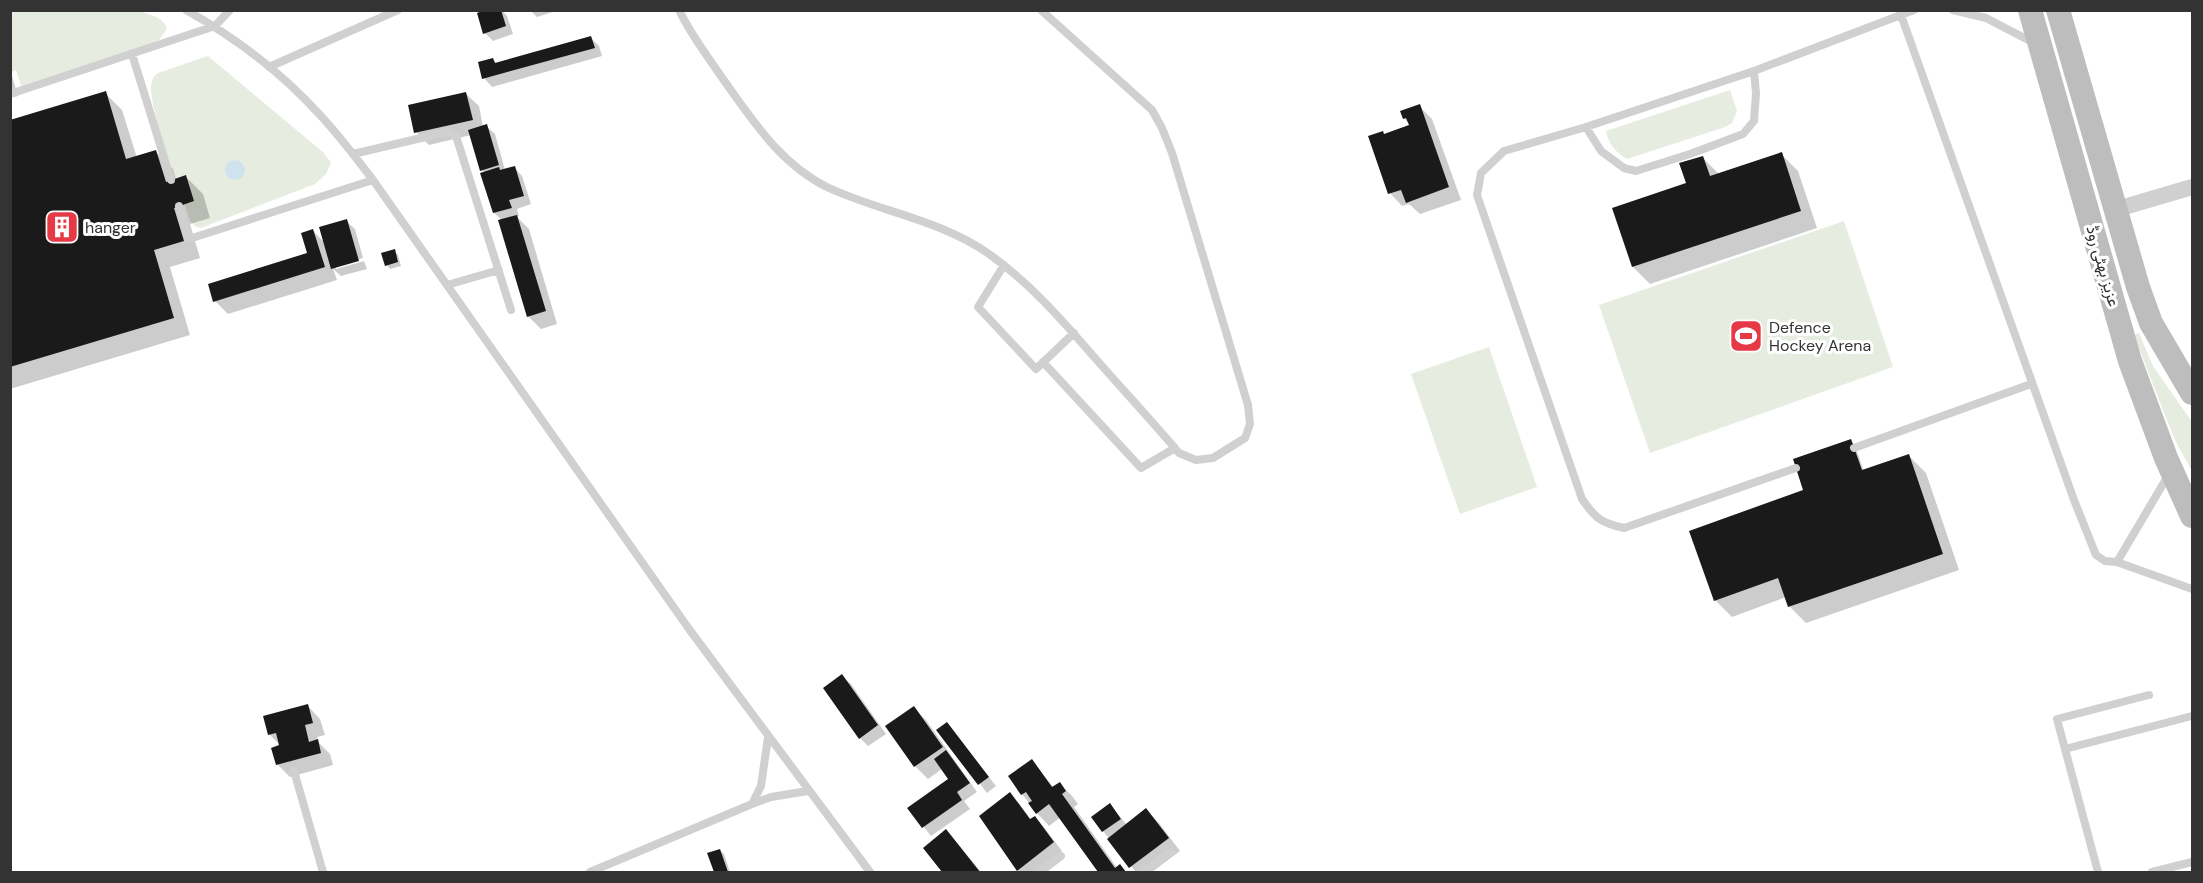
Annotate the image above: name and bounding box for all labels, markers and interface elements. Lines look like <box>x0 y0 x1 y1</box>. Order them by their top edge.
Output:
building icon: hanger <box>44 209 80 245</box>
place label: hanger <box>85 217 136 238</box>
street label: عزیز بھٹی روڈ <box>2081 223 2125 309</box>
place label: Defence Hockey Arena <box>1769 317 1871 356</box>
sports icon: Defence Hockey Arena <box>1728 318 1764 354</box>

